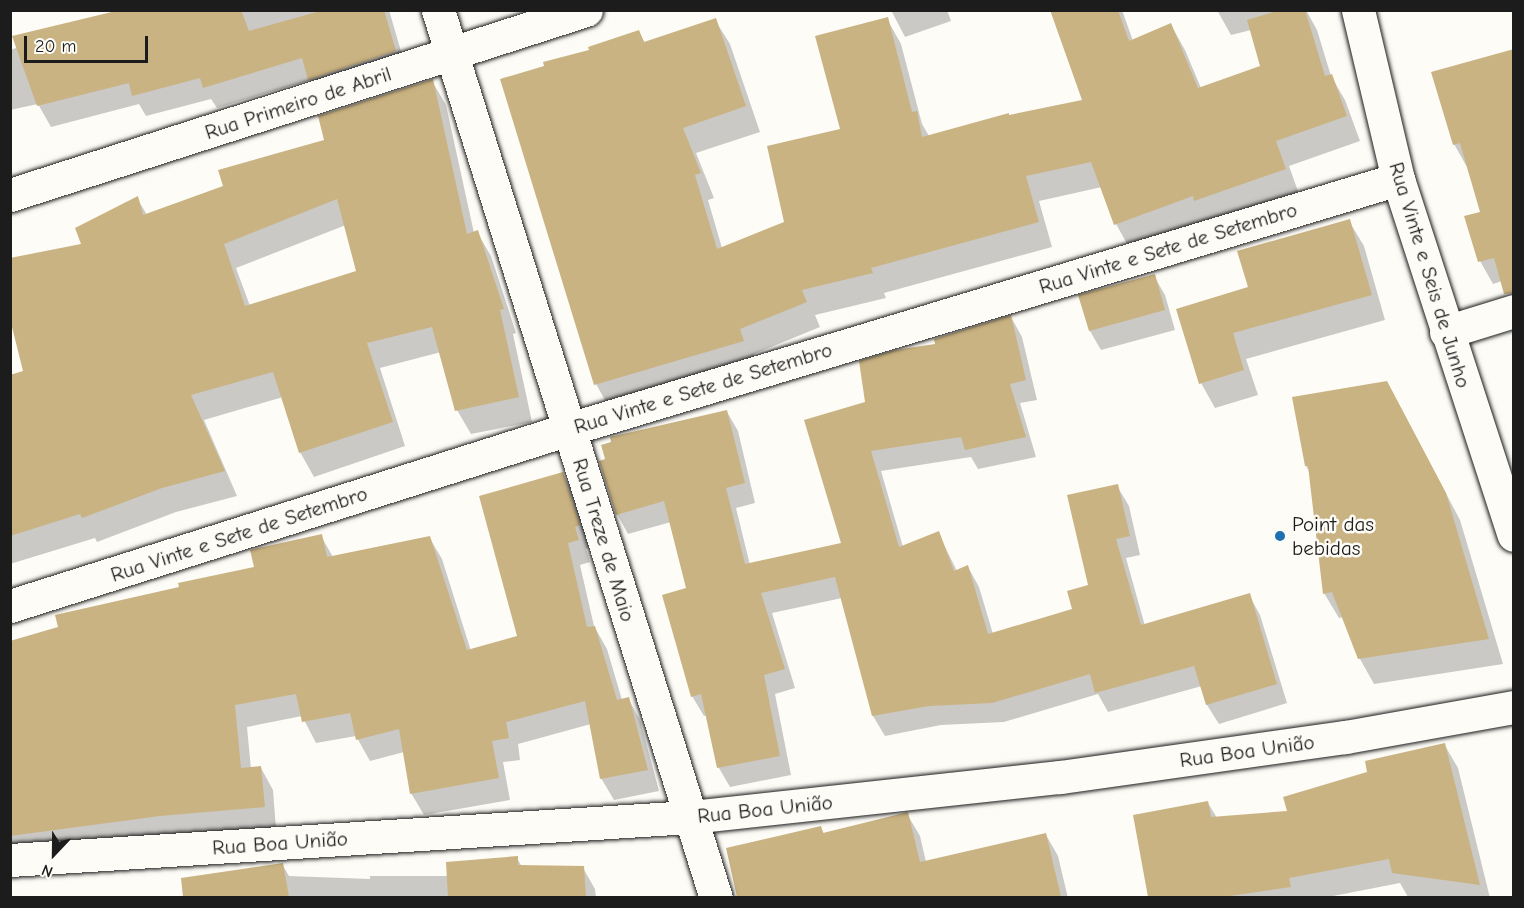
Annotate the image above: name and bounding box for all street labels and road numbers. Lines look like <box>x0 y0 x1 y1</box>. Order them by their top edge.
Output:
street label: Rua Primeiro de Abril <box>202 61 394 145</box>
street label: Rua Vinte e Seis de Junho <box>1384 159 1476 391</box>
street label: Rua Vinte e Sete de Setembro <box>1036 197 1300 299</box>
street label: Rua Vinte e Sete de Setembro <box>571 337 835 439</box>
street label: Rua Treze de Maio <box>567 455 641 625</box>
street label: Rua Vinte e Sete de Setembro <box>107 481 371 587</box>
street label: Rua Boa União <box>1178 729 1316 773</box>
street label: Rua Boa União <box>696 789 834 829</box>
street label: Rua Boa União <box>211 826 349 860</box>

